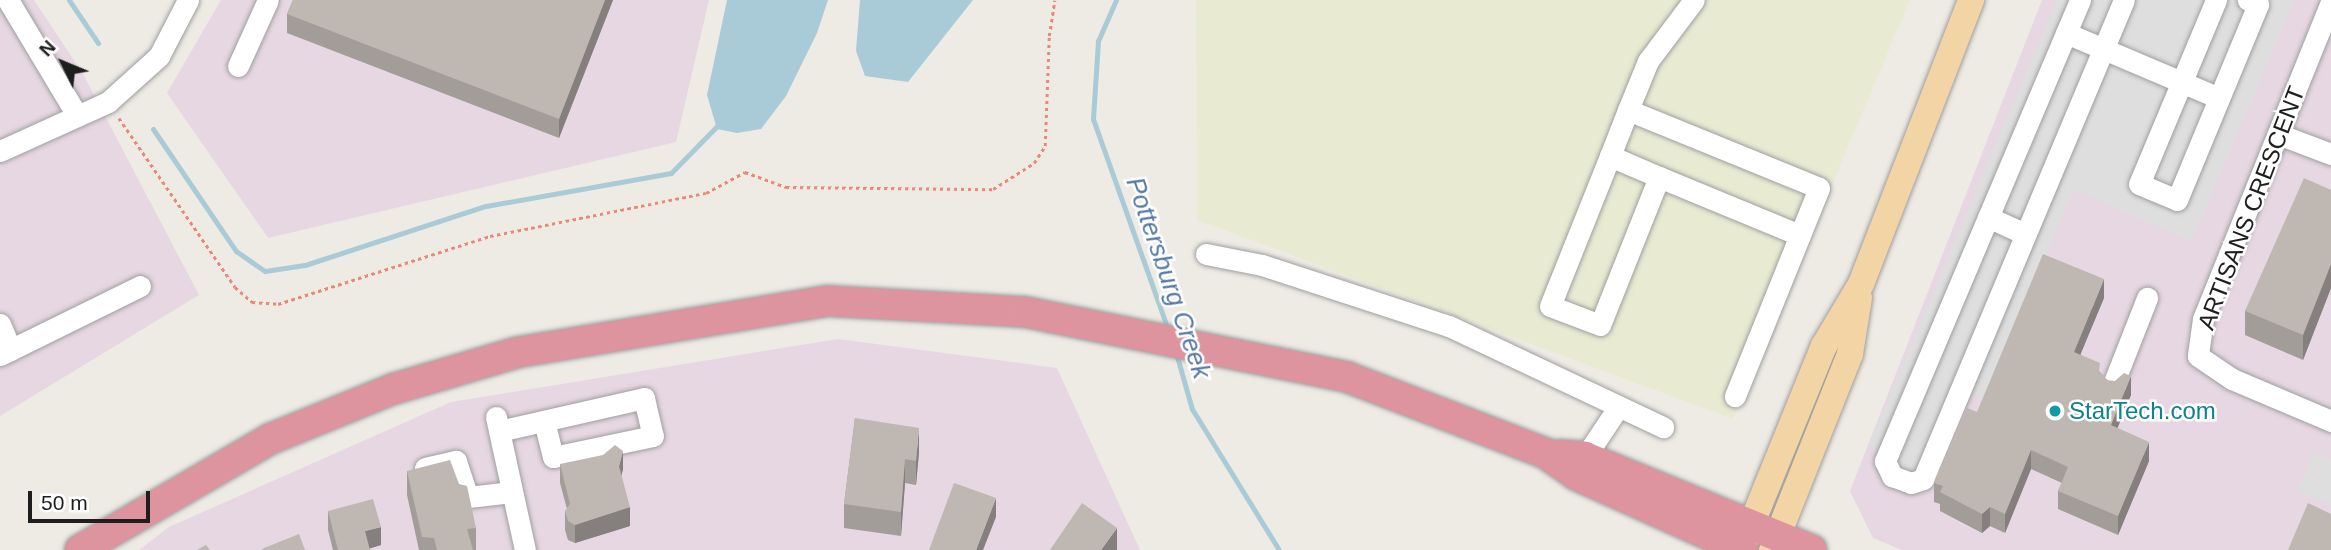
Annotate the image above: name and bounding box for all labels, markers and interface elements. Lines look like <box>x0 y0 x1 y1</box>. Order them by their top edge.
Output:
north arrow <box>28 28 98 98</box>
text: N <box>35 36 60 61</box>
street label: ARTISANS CRESCENT <box>2191 82 2311 334</box>
water label: Pottersburg Creek <box>1119 173 1217 383</box>
place label: StarTech.com <box>2069 397 2216 425</box>
marker: StarTech.com <box>2047 403 2063 419</box>
scale bar <box>32 476 154 520</box>
text: 50 m <box>41 491 88 514</box>

